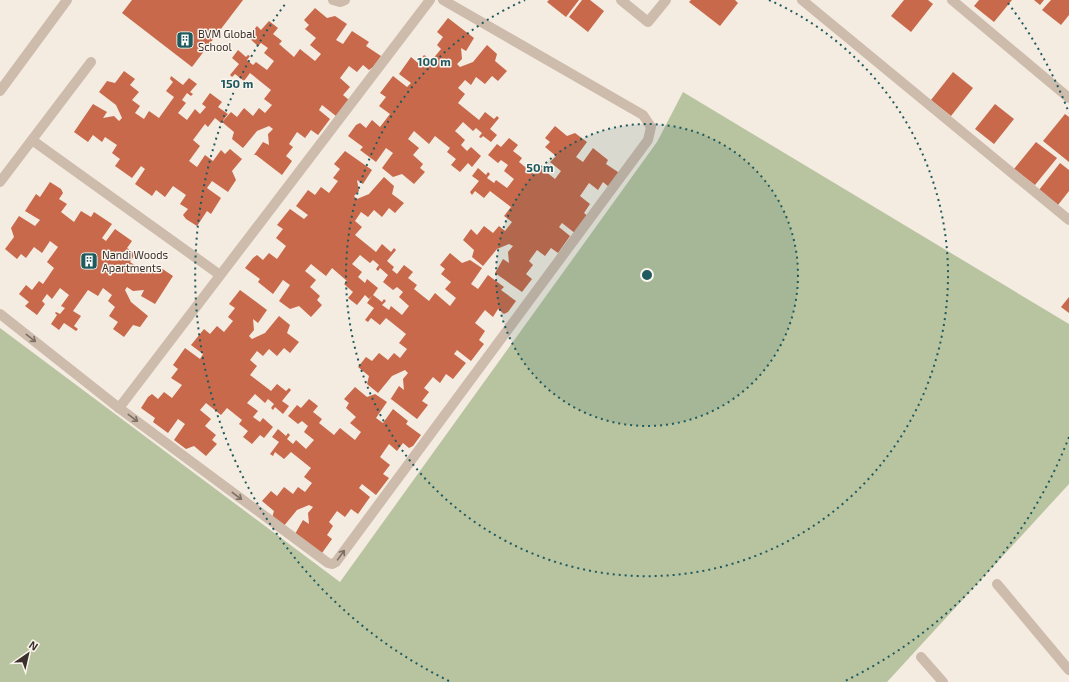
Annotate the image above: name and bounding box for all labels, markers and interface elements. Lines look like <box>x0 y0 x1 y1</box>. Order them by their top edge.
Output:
place label: BVM Global School <box>198 27 256 53</box>
building icon: BVM Global School <box>175 30 195 50</box>
text: 100 m <box>417 54 451 68</box>
text: 150 m <box>221 76 253 90</box>
text: 50 m <box>526 160 554 174</box>
place label: Nandi Woods Apartments <box>102 248 169 274</box>
building icon: Nandi Woods Apartments <box>79 251 99 271</box>
centre of rings <box>640 268 654 282</box>
one-way arrow <box>25 334 36 342</box>
one-way arrow <box>127 414 138 422</box>
one-way arrow <box>232 491 243 500</box>
one-way arrow <box>337 550 345 561</box>
north arrow <box>8 634 48 674</box>
text: N <box>27 638 41 653</box>

